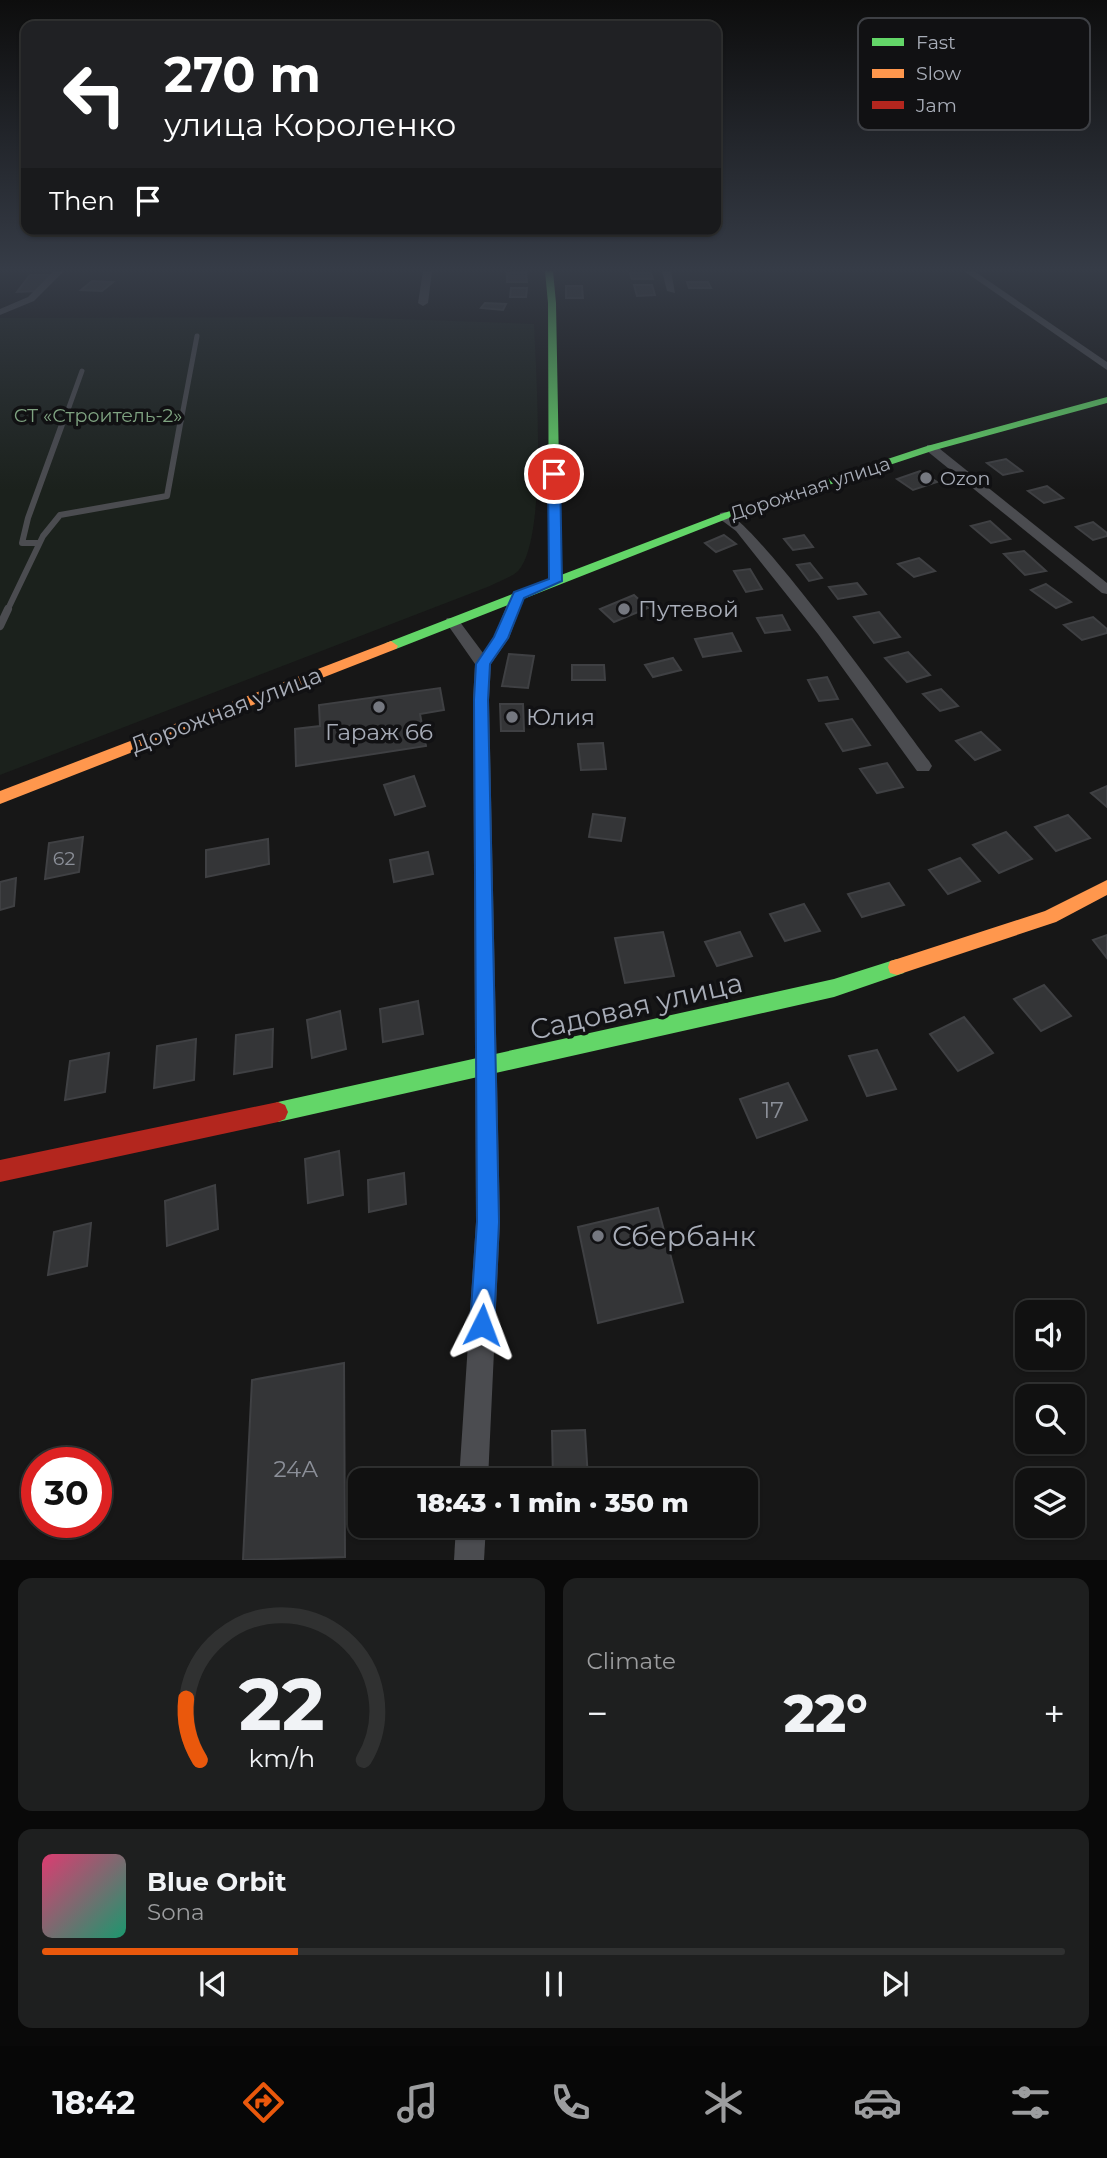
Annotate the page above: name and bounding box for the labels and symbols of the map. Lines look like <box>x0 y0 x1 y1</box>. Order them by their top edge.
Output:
legend <box>858 18 1090 130</box>
text: Fast <box>916 31 956 54</box>
text: Slow <box>916 62 961 85</box>
text: Jam <box>915 94 957 117</box>
park label: СТ «Строитель-2» <box>14 404 182 427</box>
pin <box>524 444 584 504</box>
street label: Дорожная улица <box>727 452 893 525</box>
place label: Ozon <box>940 467 990 490</box>
marker: Ozon <box>918 470 934 486</box>
place label: Путевой <box>638 595 739 623</box>
marker: Путевой <box>616 601 632 617</box>
street label: Дорожная улица <box>127 661 325 759</box>
marker: Гараж 66 <box>371 699 387 715</box>
place label: Юлия <box>526 703 595 731</box>
marker: Юлия <box>504 709 520 725</box>
place label: Гараж 66 <box>325 718 433 746</box>
house number: 62 <box>53 847 75 870</box>
street label: Садовая улица <box>526 965 746 1047</box>
house number: 17 <box>762 1096 784 1124</box>
place label: Сбербанк <box>612 1219 756 1253</box>
marker: Сбербанк <box>590 1228 606 1244</box>
position arrow <box>445 1288 519 1362</box>
speed limit sign: 30 <box>21 1447 112 1538</box>
house number: 24А <box>274 1455 318 1483</box>

